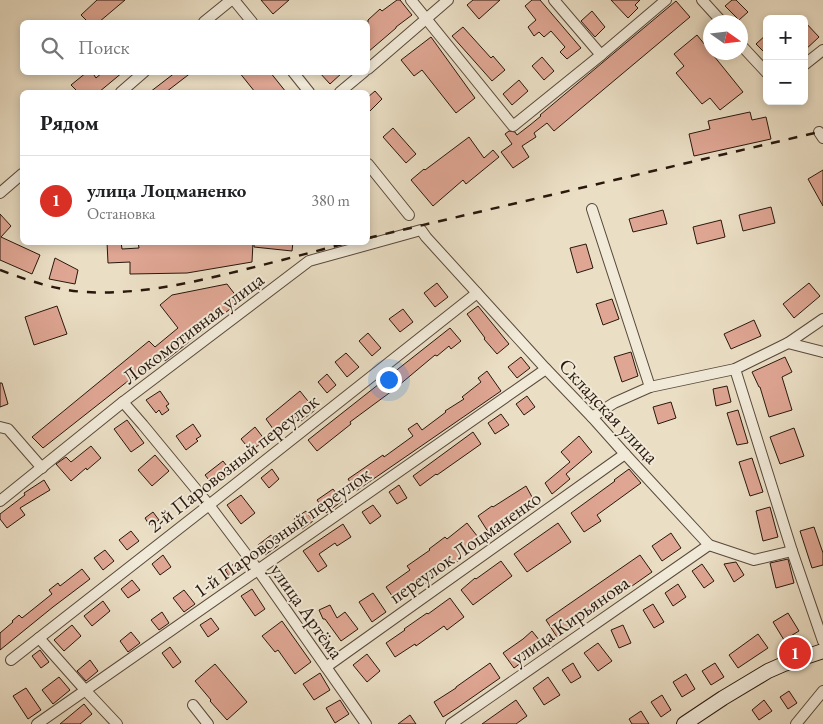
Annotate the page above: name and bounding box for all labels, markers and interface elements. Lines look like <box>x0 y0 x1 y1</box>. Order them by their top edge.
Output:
north arrow <box>703 15 748 60</box>
map controls <box>763 15 808 105</box>
button: + <box>763 15 808 60</box>
search box <box>20 20 370 75</box>
icon: search <box>38 34 66 62</box>
text: Поиск <box>78 35 130 60</box>
button: − <box>763 60 808 105</box>
text: Рядом <box>40 109 99 136</box>
text: улица Лоцманенко <box>87 178 246 203</box>
text: 1 <box>52 190 60 211</box>
text: 380 m <box>311 190 350 211</box>
text: Остановка <box>87 203 156 224</box>
street label: Локомотивная улица <box>117 266 269 390</box>
street label: Складская улица <box>553 353 665 469</box>
your location <box>376 367 402 393</box>
street label: 2-й Паровозный переулок <box>142 388 324 538</box>
street label: 1-й Паровозный переулок <box>188 461 376 603</box>
street label: переулок Лоцманенко <box>384 485 546 609</box>
street label: улица Артёма <box>264 558 350 664</box>
street label: улица Кирьянова <box>506 570 634 670</box>
pin: 1 <box>779 634 811 672</box>

